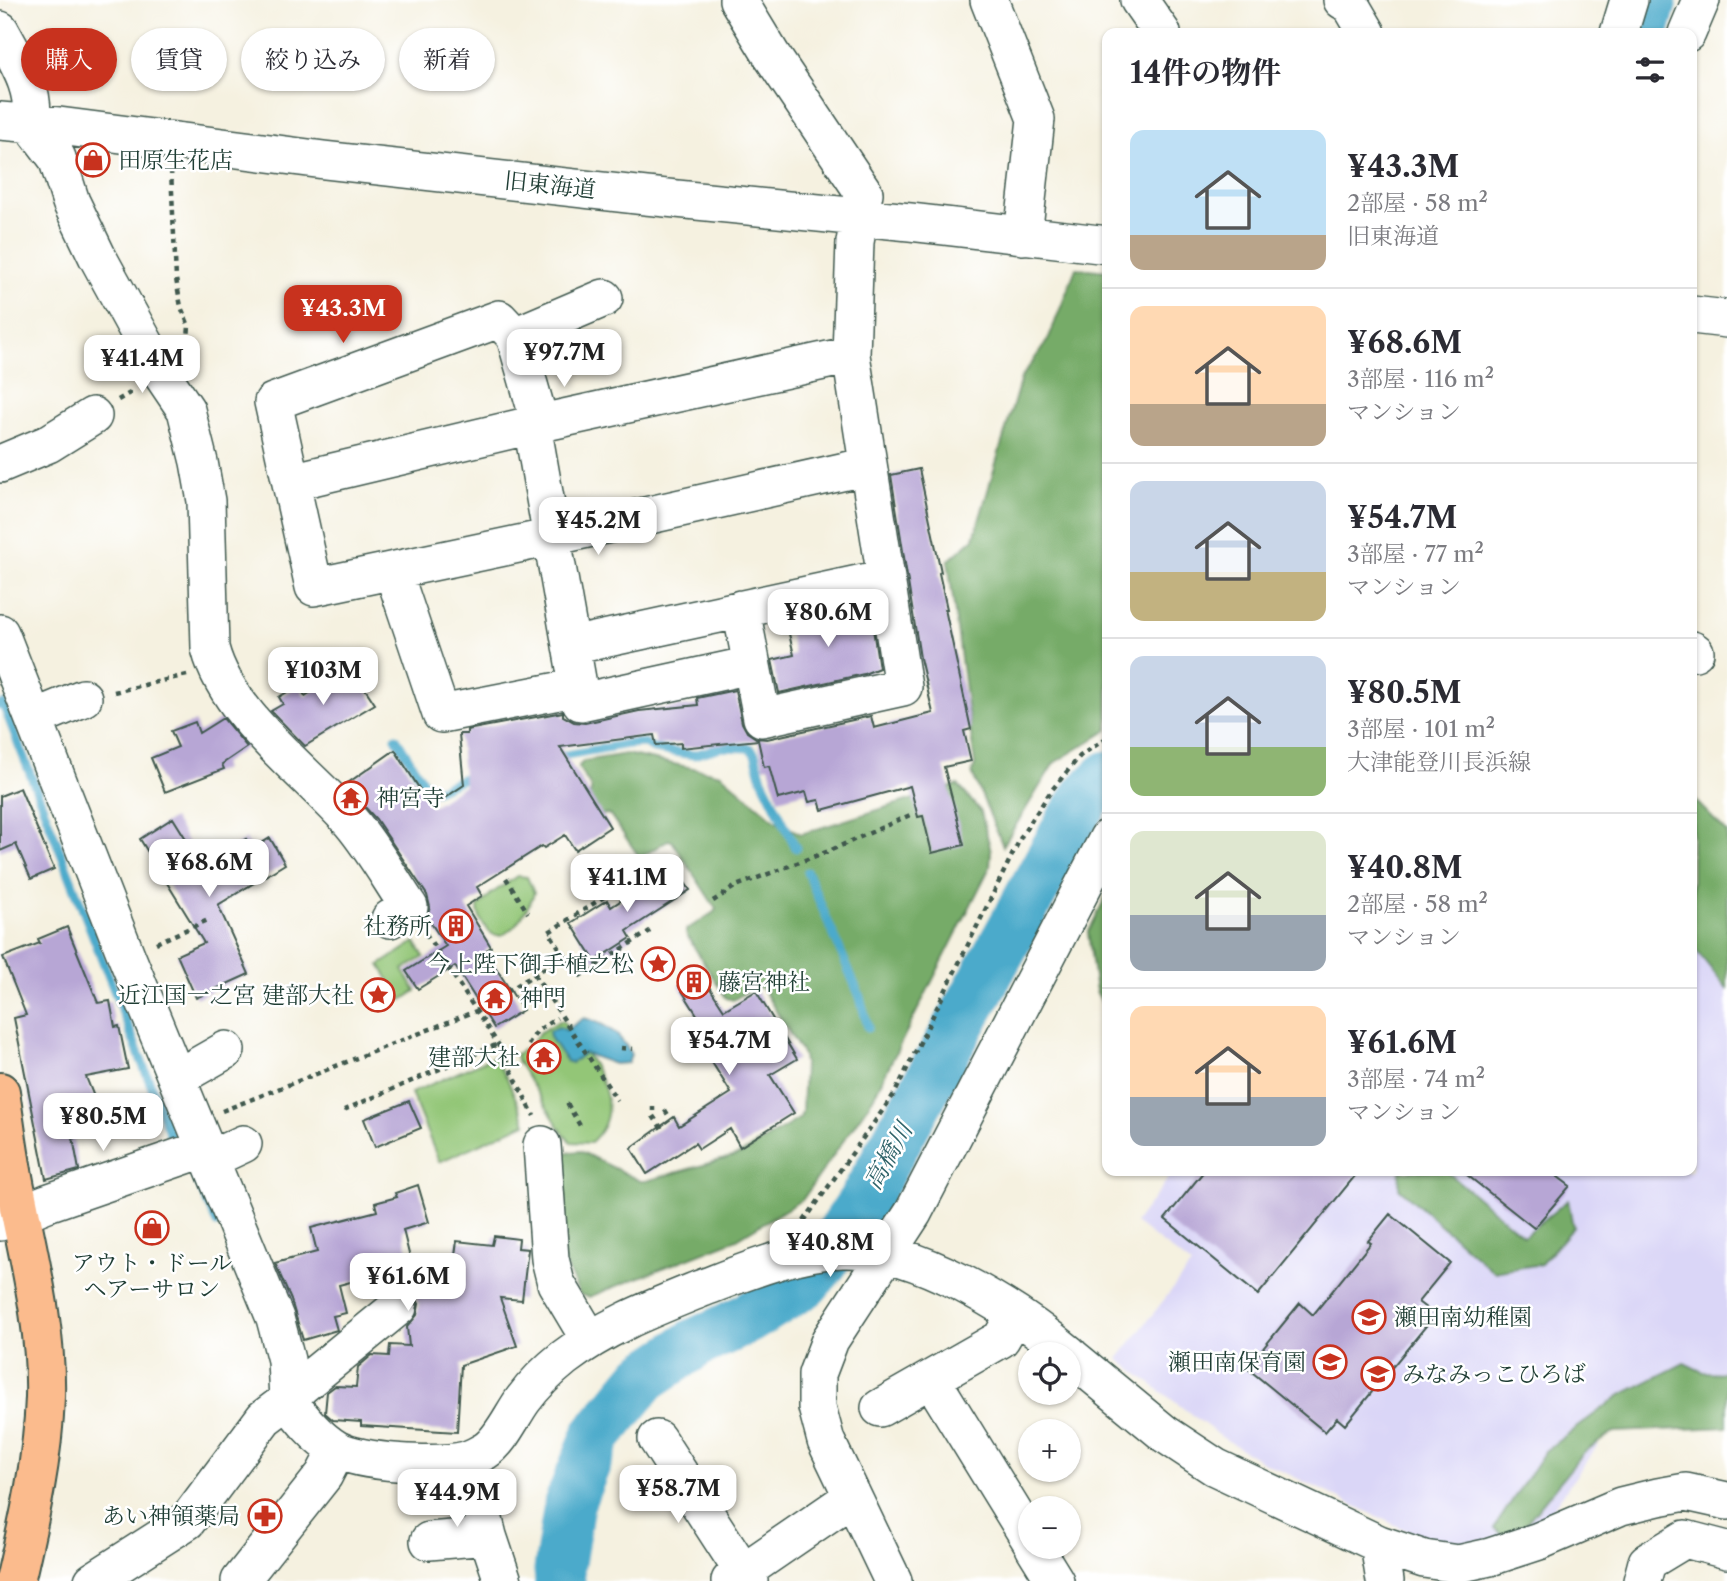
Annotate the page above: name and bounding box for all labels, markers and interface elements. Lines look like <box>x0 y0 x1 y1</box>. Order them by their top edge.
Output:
chip: 購入 <box>21 28 117 91</box>
chip: 賃貸 <box>131 28 227 91</box>
chip: 絞り込み <box>241 28 385 91</box>
chip: 新着 <box>399 28 495 91</box>
icon: filters <box>1631 51 1669 89</box>
text: 14件の物件 <box>1130 54 1281 91</box>
shop icon: 田原生花店 <box>74 141 112 179</box>
place label: 田原生花店 <box>118 146 233 174</box>
text: ¥43.3M <box>1347 148 1459 185</box>
icon: home <box>1186 158 1270 242</box>
street label: 旧東海道 <box>503 166 597 204</box>
text: 2部屋 · 58 m² <box>1347 189 1488 217</box>
text: 旧東海道 <box>1347 222 1439 250</box>
pin: ¥43.3M <box>286 286 400 345</box>
text: ¥43.3M <box>300 294 386 322</box>
text: ¥68.6M <box>1347 324 1462 361</box>
pin: ¥97.7M <box>507 330 621 389</box>
icon: home <box>1186 334 1270 418</box>
pin: ¥41.4M <box>85 336 199 395</box>
text: ¥97.7M <box>523 338 605 366</box>
text: ¥41.4M <box>100 344 184 372</box>
text: 3部屋 · 116 m² <box>1347 365 1494 393</box>
text: マンション <box>1347 398 1461 426</box>
pin: ¥45.2M <box>541 498 655 557</box>
text: ¥54.7M <box>1347 499 1457 536</box>
text: ¥45.2M <box>555 506 641 534</box>
icon: home <box>1186 509 1270 593</box>
text: 3部屋 · 77 m² <box>1347 540 1484 568</box>
text: マンション <box>1347 573 1461 601</box>
pin: ¥80.6M <box>771 590 885 649</box>
text: ¥80.6M <box>784 598 872 626</box>
pin: ¥103M <box>274 648 372 707</box>
text: ¥103M <box>284 656 362 684</box>
text: ¥80.5M <box>1347 674 1462 711</box>
icon: home <box>1186 684 1270 768</box>
text: 3部屋 · 101 m² <box>1347 715 1495 743</box>
text: 大津能登川長浜線 <box>1347 748 1531 776</box>
temple icon: 神宮寺 <box>332 779 370 817</box>
place label: 神宮寺 <box>376 784 445 812</box>
pin: ¥68.6M <box>152 839 266 899</box>
text: ¥68.6M <box>165 848 253 876</box>
text: ¥40.8M <box>1347 849 1463 886</box>
pin: ¥41.1M <box>570 855 684 914</box>
icon: home <box>1186 859 1270 943</box>
text: ¥41.1M <box>587 863 667 891</box>
text: 2部屋 · 58 m² <box>1347 890 1488 918</box>
building icon: 社務所 <box>437 907 475 945</box>
place label: 社務所 <box>363 912 432 940</box>
text: マンション <box>1347 923 1461 951</box>
place icon: 今上陛下御手植之松 <box>639 945 677 983</box>
place label: 今上陛下御手植之松 <box>427 950 634 978</box>
building icon: 藤宮神社 <box>675 963 713 1001</box>
place label: 藤宮神社 <box>718 968 810 996</box>
place icon: 近江国一之宮 建部大社 <box>359 976 397 1014</box>
temple icon: 神門 <box>476 979 514 1017</box>
place label: 近江国一之宮 建部大社 <box>118 981 354 1009</box>
place label: 神門 <box>520 984 566 1012</box>
pin: ¥54.7M <box>672 1018 786 1077</box>
text: ¥61.6M <box>1347 1024 1457 1061</box>
text: ¥54.7M <box>687 1026 771 1054</box>
icon: home <box>1186 1034 1270 1118</box>
temple icon: 建部大社 <box>525 1038 563 1076</box>
place label: 建部大社 <box>428 1043 520 1071</box>
text: 3部屋 · 74 m² <box>1347 1065 1485 1093</box>
pin: ¥80.5M <box>46 1094 160 1153</box>
text: マンション <box>1347 1098 1461 1126</box>
text: ¥80.5M <box>59 1102 147 1130</box>
water label: 高橋川 <box>858 1115 920 1195</box>
shop icon: アウト・ドール ヘアーサロン <box>133 1209 171 1247</box>
pin: ¥40.8M <box>773 1220 887 1279</box>
text: ¥40.8M <box>786 1228 874 1256</box>
place label: アウト・ドール ヘアーサロン <box>72 1249 232 1303</box>
pin: ¥61.6M <box>351 1254 465 1313</box>
text: ¥61.6M <box>366 1262 450 1290</box>
school or university icon: 瀬田南幼稚園 <box>1350 1298 1388 1336</box>
place label: 瀬田南幼稚園 <box>1394 1303 1532 1331</box>
map controls <box>1018 1342 1081 1559</box>
button: locate <box>1018 1342 1081 1405</box>
school or university icon: 瀬田南保育園 <box>1311 1343 1349 1381</box>
place label: 瀬田南保育園 <box>1168 1348 1306 1376</box>
school or university icon: みなみっこひろば <box>1359 1355 1397 1393</box>
place label: みなみっこひろば <box>1402 1360 1586 1388</box>
button: + <box>1018 1419 1081 1482</box>
pin: ¥58.7M <box>621 1466 735 1525</box>
pin: ¥44.9M <box>400 1470 514 1529</box>
text: ¥58.7M <box>635 1474 721 1502</box>
text: ¥44.9M <box>414 1478 500 1506</box>
button: − <box>1018 1496 1081 1559</box>
pharmacy icon: あい神領薬局 <box>246 1497 284 1535</box>
place label: あい神領薬局 <box>102 1502 240 1530</box>

